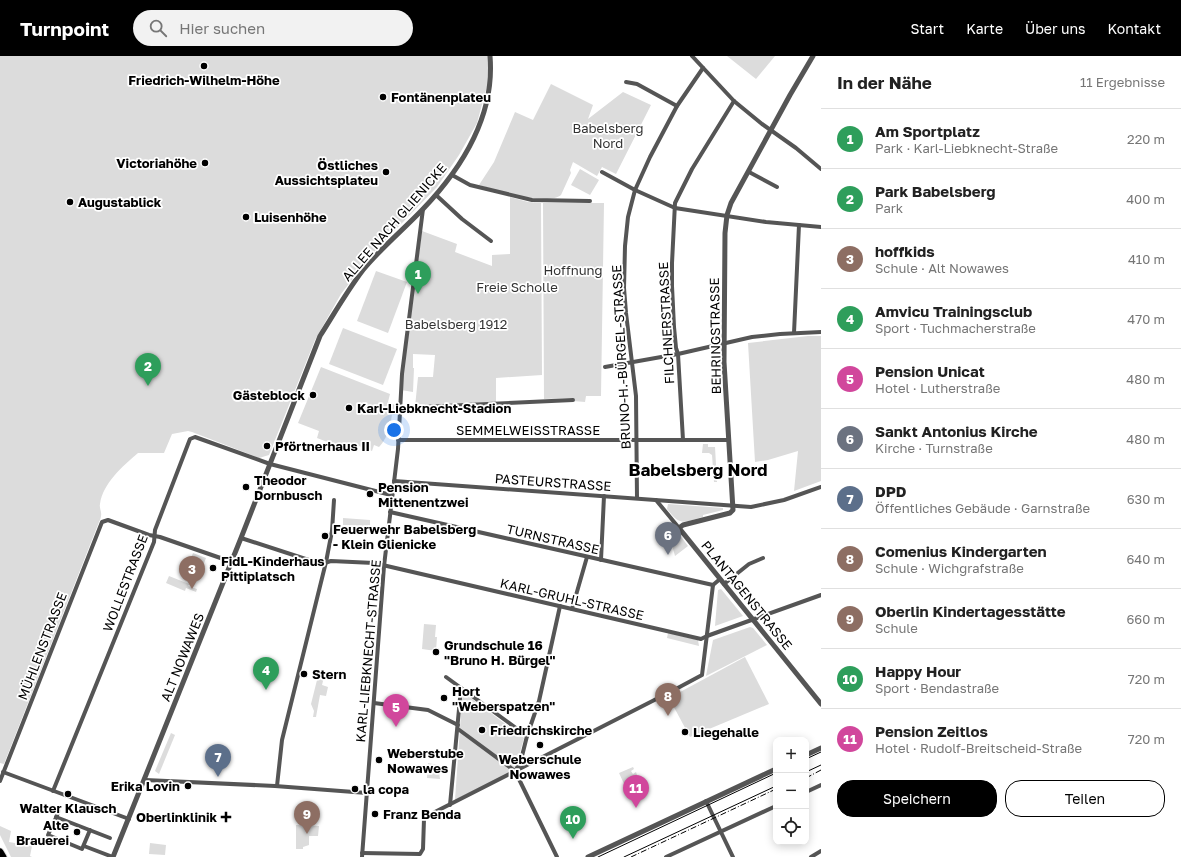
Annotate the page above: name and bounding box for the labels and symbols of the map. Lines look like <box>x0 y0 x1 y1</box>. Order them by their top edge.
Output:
marker: Friedrich-Wilhelm-Höhe <box>199 61 209 71</box>
place label: Friedrich-Wilhelm-Höhe <box>128 72 280 88</box>
place label: Fontänenplateu <box>391 89 491 105</box>
marker: Fontänenplateu <box>378 92 388 102</box>
park label: Babelsberg Nord <box>572 120 644 151</box>
place label: Victoriahöhe <box>116 155 197 171</box>
place label: Östliches Aussichtsplateu <box>275 157 378 188</box>
marker: Victoriahöhe <box>200 158 210 168</box>
street label: ALLEE NACH GLIENICKE <box>338 160 450 284</box>
marker: Östliches Aussichtsplateu <box>381 167 391 177</box>
place label: Augustablick <box>78 194 162 210</box>
marker: Augustablick <box>65 197 75 207</box>
place label: Luisenhöhe <box>254 209 327 225</box>
marker: Luisenhöhe <box>241 212 251 222</box>
pin: 1 <box>405 261 431 294</box>
street label: FILCHNERSTRASSE <box>655 261 677 384</box>
park label: Hoffnung <box>543 262 603 278</box>
street label: BRUNO-H.-BÜRGEL-STRASSE <box>608 264 634 450</box>
street label: BEHRINGSTRASSE <box>706 277 724 394</box>
park label: Freie Scholle <box>476 279 558 295</box>
park label: Babelsberg 1912 <box>405 316 507 332</box>
pin: 2 <box>135 353 161 386</box>
place label: Gästeblock <box>233 387 305 403</box>
marker: Gästeblock <box>308 390 318 400</box>
place label: Karl-Liebknecht-Stadion <box>357 400 511 416</box>
marker: Karl-Liebknecht-Stadion <box>344 403 354 413</box>
your location <box>384 420 404 440</box>
street label: SEMMELWEISSTRASSE <box>456 422 600 438</box>
place label: Pförtnerhaus II <box>275 438 370 454</box>
marker: Pförtnerhaus II <box>262 441 272 451</box>
district label: Babelsberg Nord <box>628 459 768 480</box>
street label: PASTEURSTRASSE <box>494 470 612 494</box>
place label: Theodor Dornbusch <box>254 472 323 503</box>
place label: Pension Mittenentzwei <box>378 479 469 510</box>
marker: Theodor Dornbusch <box>241 482 251 492</box>
marker: Pension Mittenentzwei <box>365 489 375 499</box>
place label: Feuerwehr Babelsberg - Klein Glienicke <box>333 521 476 552</box>
street label: TURNSTRASSE <box>505 521 601 557</box>
pin: 6 <box>655 522 681 555</box>
marker: Feuerwehr Babelsberg - Klein Glienicke <box>320 531 330 541</box>
street label: WOLLESTRASSE <box>99 532 151 634</box>
street label: PLANTAGENSTRASSE <box>698 537 796 653</box>
place label: FidL-Kinderhaus Pittiplatsch <box>221 553 325 584</box>
pin: 3 <box>179 556 205 589</box>
street label: KARL-LIEBKNECHT-STRASSE <box>352 559 384 743</box>
marker: FidL-Kinderhaus Pittiplatsch <box>208 563 218 573</box>
street label: KARL-GRUHL-STRASSE <box>499 575 645 623</box>
street label: MÜHLENSTRASSE <box>14 590 70 702</box>
street label: ALT NOWAWES <box>157 610 207 704</box>
place label: Grundschule 16 "Bruno H. Bürgel" <box>444 637 556 668</box>
marker: Grundschule 16 "Bruno H. Bürgel" <box>431 647 441 657</box>
pin: 4 <box>253 657 279 690</box>
place label: Stern <box>312 666 347 682</box>
marker: Stern <box>299 669 309 679</box>
place label: Hort "Weberspatzen" <box>452 683 555 714</box>
pin: 8 <box>655 683 681 716</box>
marker: Hort "Weberspatzen" <box>439 693 449 703</box>
pin: 5 <box>383 694 409 727</box>
place label: Friedrichskirche <box>490 722 593 738</box>
place label: Liegehalle <box>693 724 759 740</box>
marker: Friedrichskirche <box>477 725 487 735</box>
marker: Liegehalle <box>680 727 690 737</box>
marker: Weberschule Nowawes <box>535 740 545 750</box>
pin: 7 <box>205 744 231 777</box>
place label: Weberstube Nowawes <box>387 745 464 776</box>
place label: Weberschule Nowawes <box>498 751 582 782</box>
marker: Weberstube Nowawes <box>374 755 384 765</box>
pin: 11 <box>623 775 649 808</box>
place label: Erika Lovin <box>111 778 180 794</box>
marker: Erika Lovin <box>183 781 193 791</box>
place label: la copa <box>363 781 409 797</box>
marker: la copa <box>350 784 360 794</box>
marker: Walter Klausch <box>63 789 73 799</box>
place label: Walter Klausch <box>20 800 117 816</box>
pin: 9 <box>294 801 320 834</box>
place label: Franz Benda <box>383 806 462 822</box>
pin: 10 <box>560 806 586 839</box>
place label: Oberlinklinik <box>136 809 217 825</box>
marker: Franz Benda <box>370 809 380 819</box>
marker: Oberlinklinik <box>220 811 232 823</box>
place label: Alte Brauerei <box>16 817 69 848</box>
marker: Alte Brauerei <box>72 827 82 837</box>

